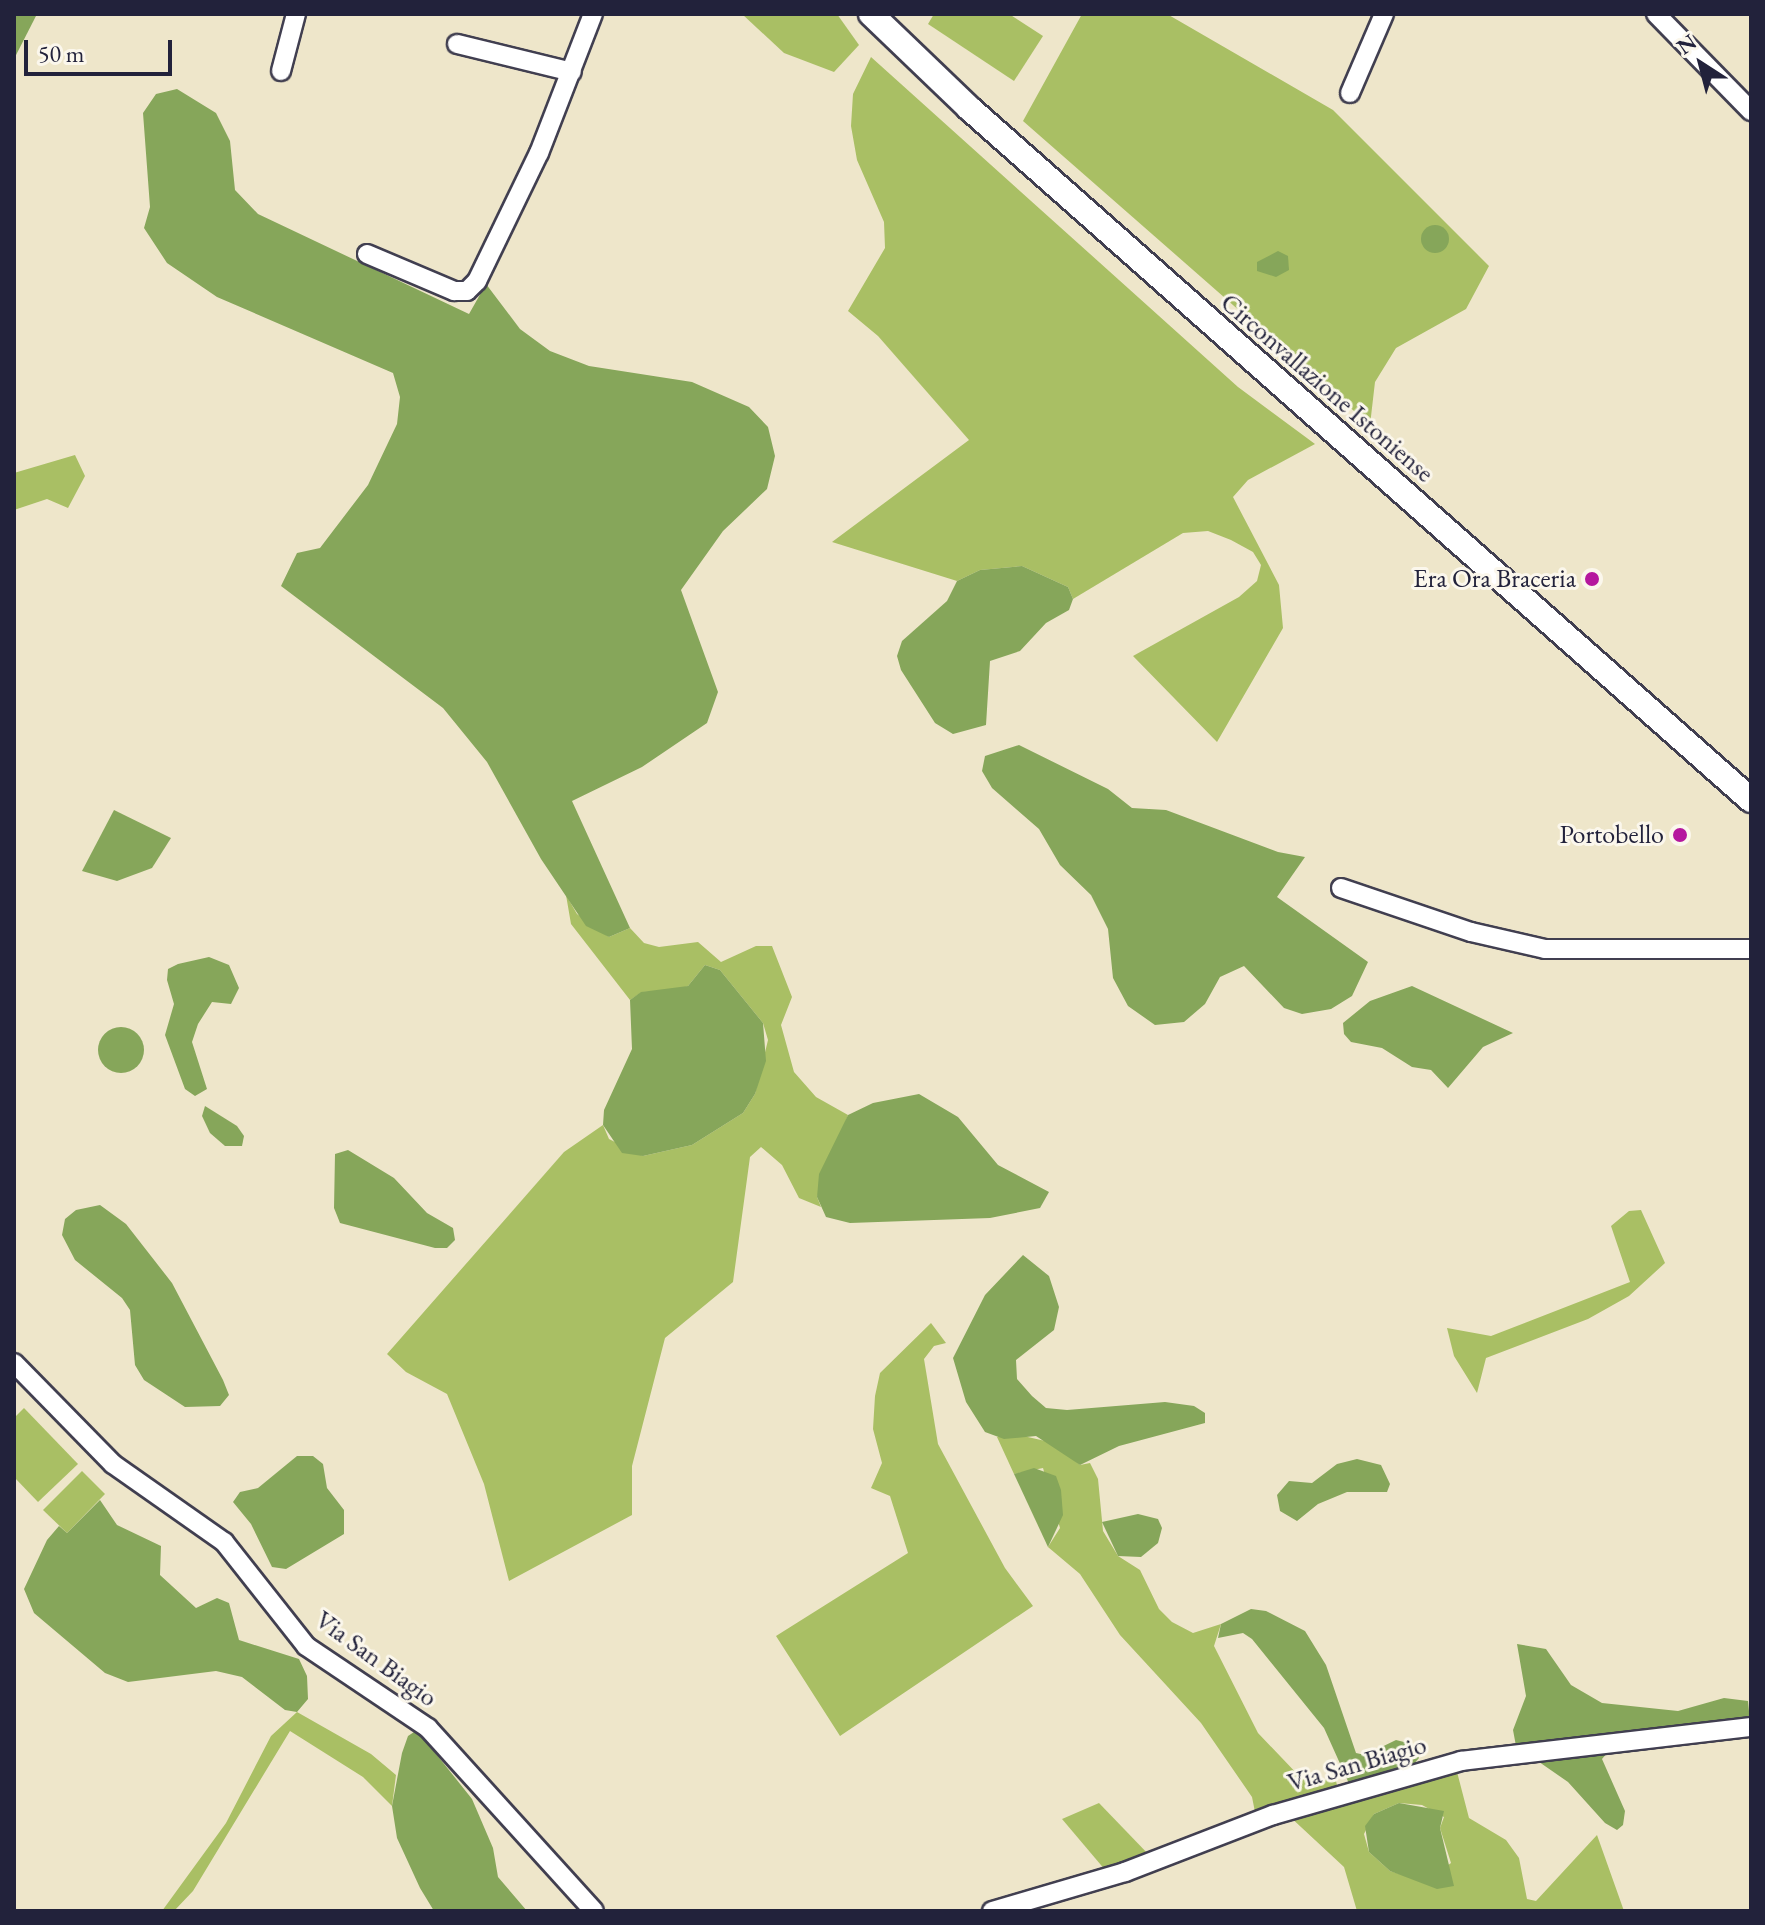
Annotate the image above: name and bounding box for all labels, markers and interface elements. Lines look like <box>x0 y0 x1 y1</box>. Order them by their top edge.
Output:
scale bar <box>28 24 176 74</box>
north arrow <box>1661 24 1741 104</box>
text: N <box>1671 27 1702 61</box>
text: 50 m <box>38 38 85 69</box>
street label: Circonvallazione Istoniense <box>1214 287 1440 489</box>
place label: Era Ora Braceria <box>1413 563 1576 595</box>
marker: Era Ora Braceria <box>1583 570 1601 588</box>
place label: Portobello <box>1559 819 1664 851</box>
marker: Portobello <box>1671 826 1689 844</box>
street label: Via San Biagio <box>309 1604 443 1714</box>
street label: Via San Biagio <box>1284 1729 1430 1799</box>

